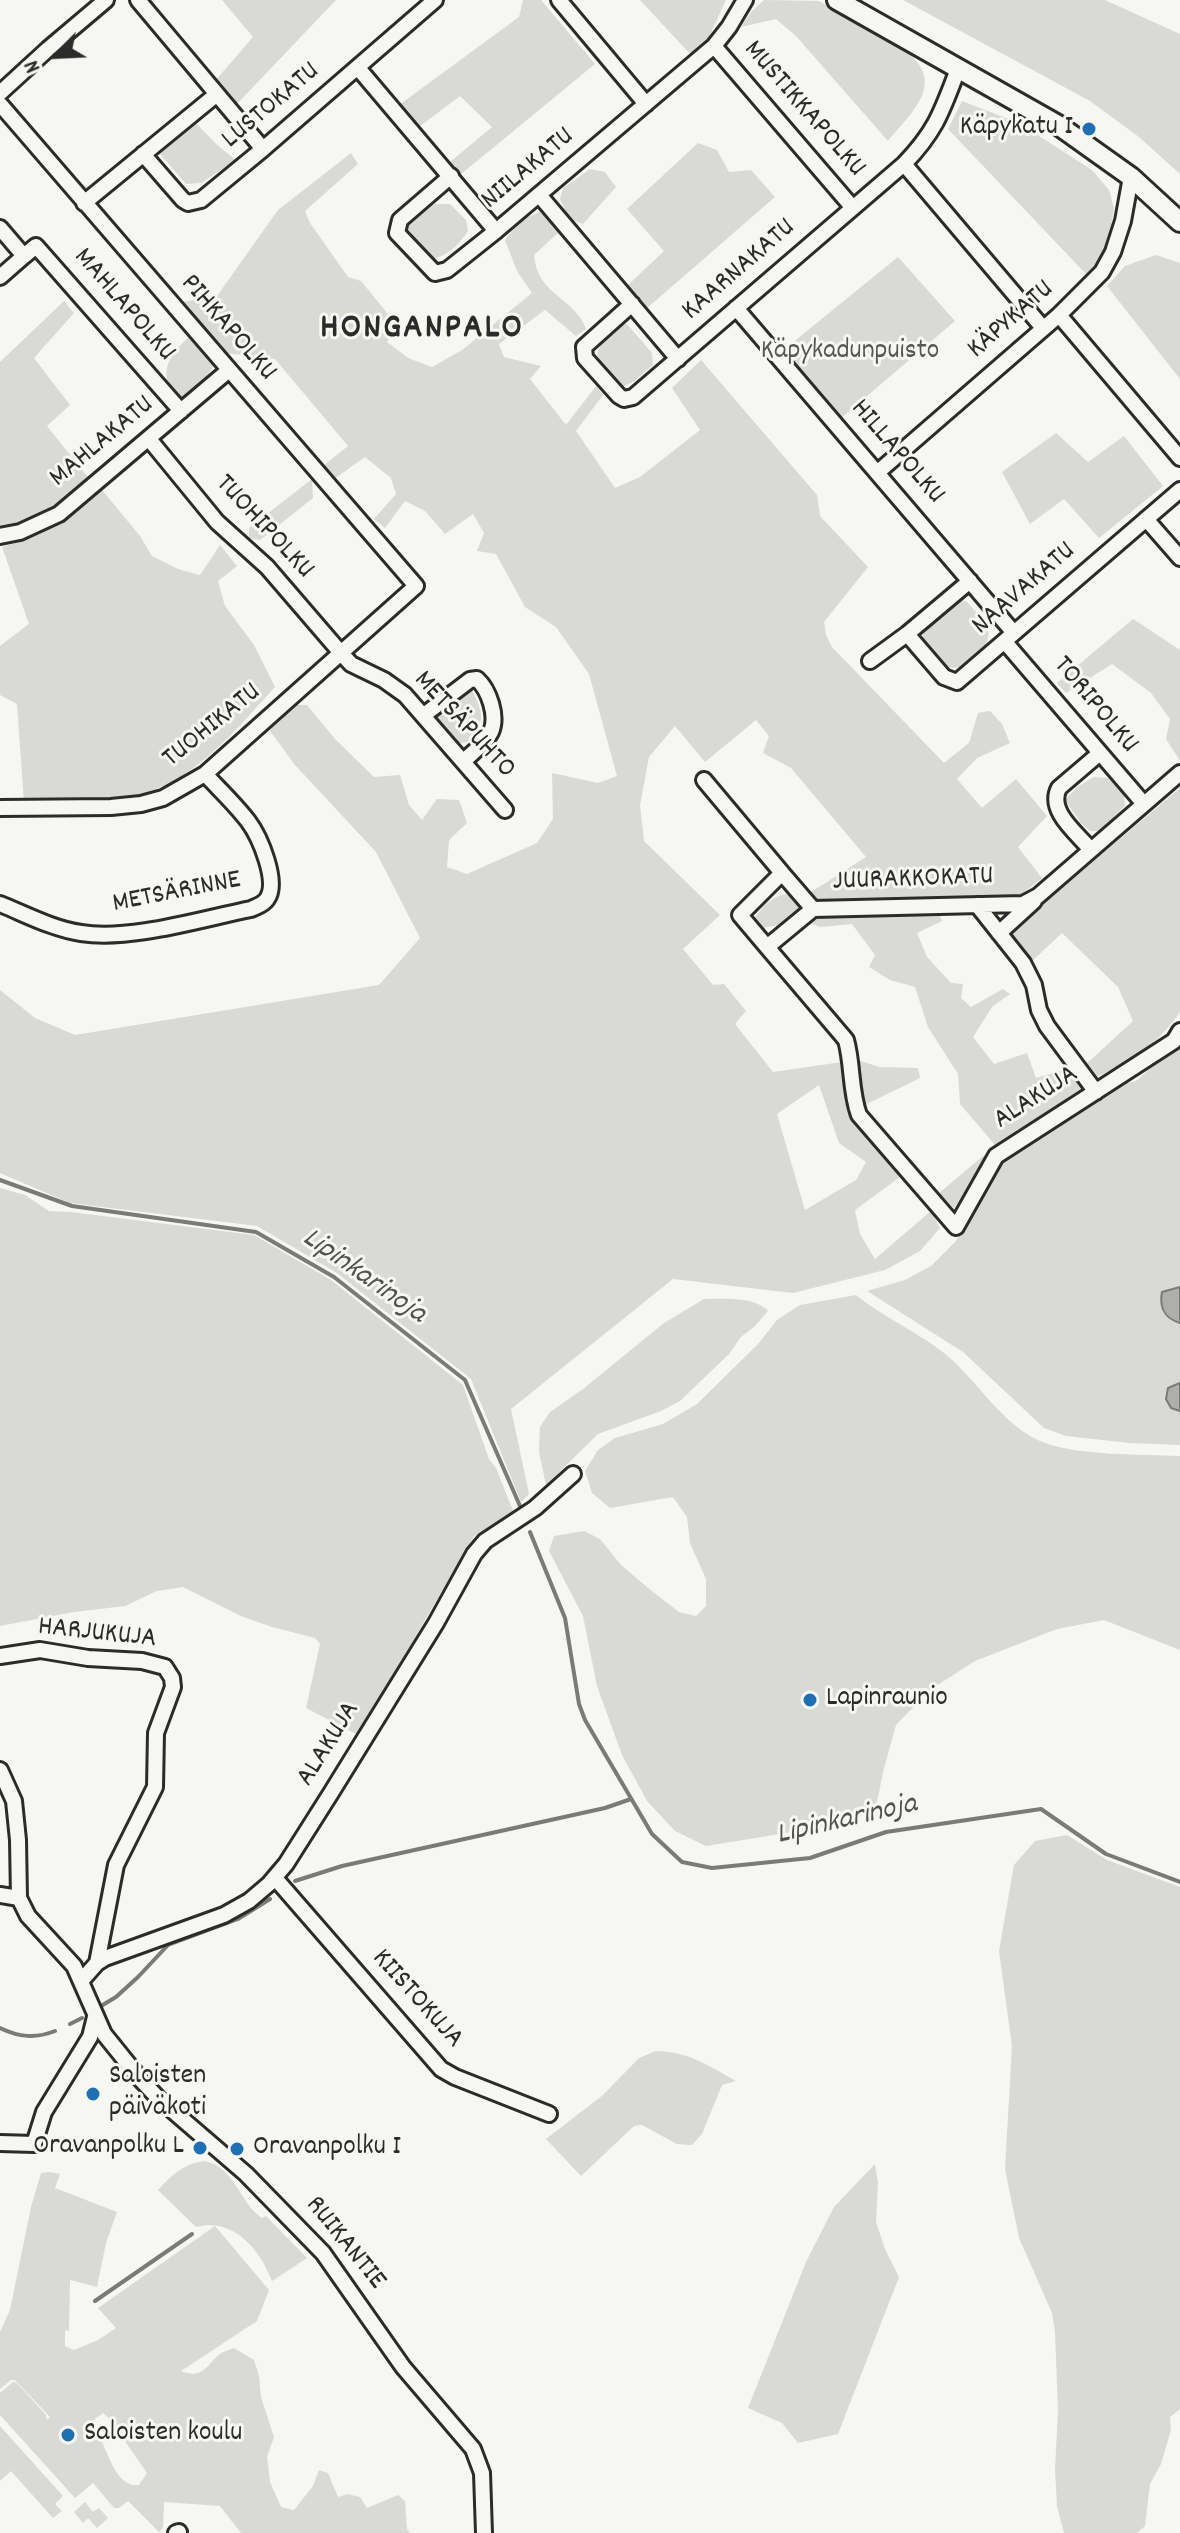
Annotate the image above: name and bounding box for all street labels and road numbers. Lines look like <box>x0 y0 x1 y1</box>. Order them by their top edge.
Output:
street label: MUSTIKKAPOLKU <box>735 35 871 185</box>
street label: LUSTOKATU <box>216 56 328 158</box>
street label: NIILAKATU <box>476 122 582 218</box>
street label: KAARNAKATU <box>676 213 804 329</box>
street label: MAHLAPOLKU <box>65 242 181 370</box>
street label: PIHKAPOLKU <box>171 269 283 389</box>
street label: KÄPYKATU <box>962 274 1062 368</box>
street label: MAHLAKATU <box>44 390 162 496</box>
street label: HILLAPOLKU <box>841 394 951 512</box>
street label: TUOHIPOLKU <box>206 469 320 587</box>
street label: NAAVAKATU <box>966 536 1084 644</box>
street label: TORIPOLKU <box>1044 651 1144 761</box>
street label: METSÄPUHTO <box>405 665 521 787</box>
street label: TUOHIKATU <box>157 677 269 777</box>
street label: JUURAKKOKATU <box>832 861 994 901</box>
street label: METSÄRINNE <box>110 865 244 923</box>
street label: ALAKUJA <box>988 1059 1086 1139</box>
street label: HARJUKUJA <box>36 1612 158 1658</box>
street label: ALAKUJA <box>291 1696 369 1794</box>
street label: KIISTOKUJA <box>363 1943 469 2057</box>
street label: RUIKANTIE <box>296 2191 392 2297</box>

